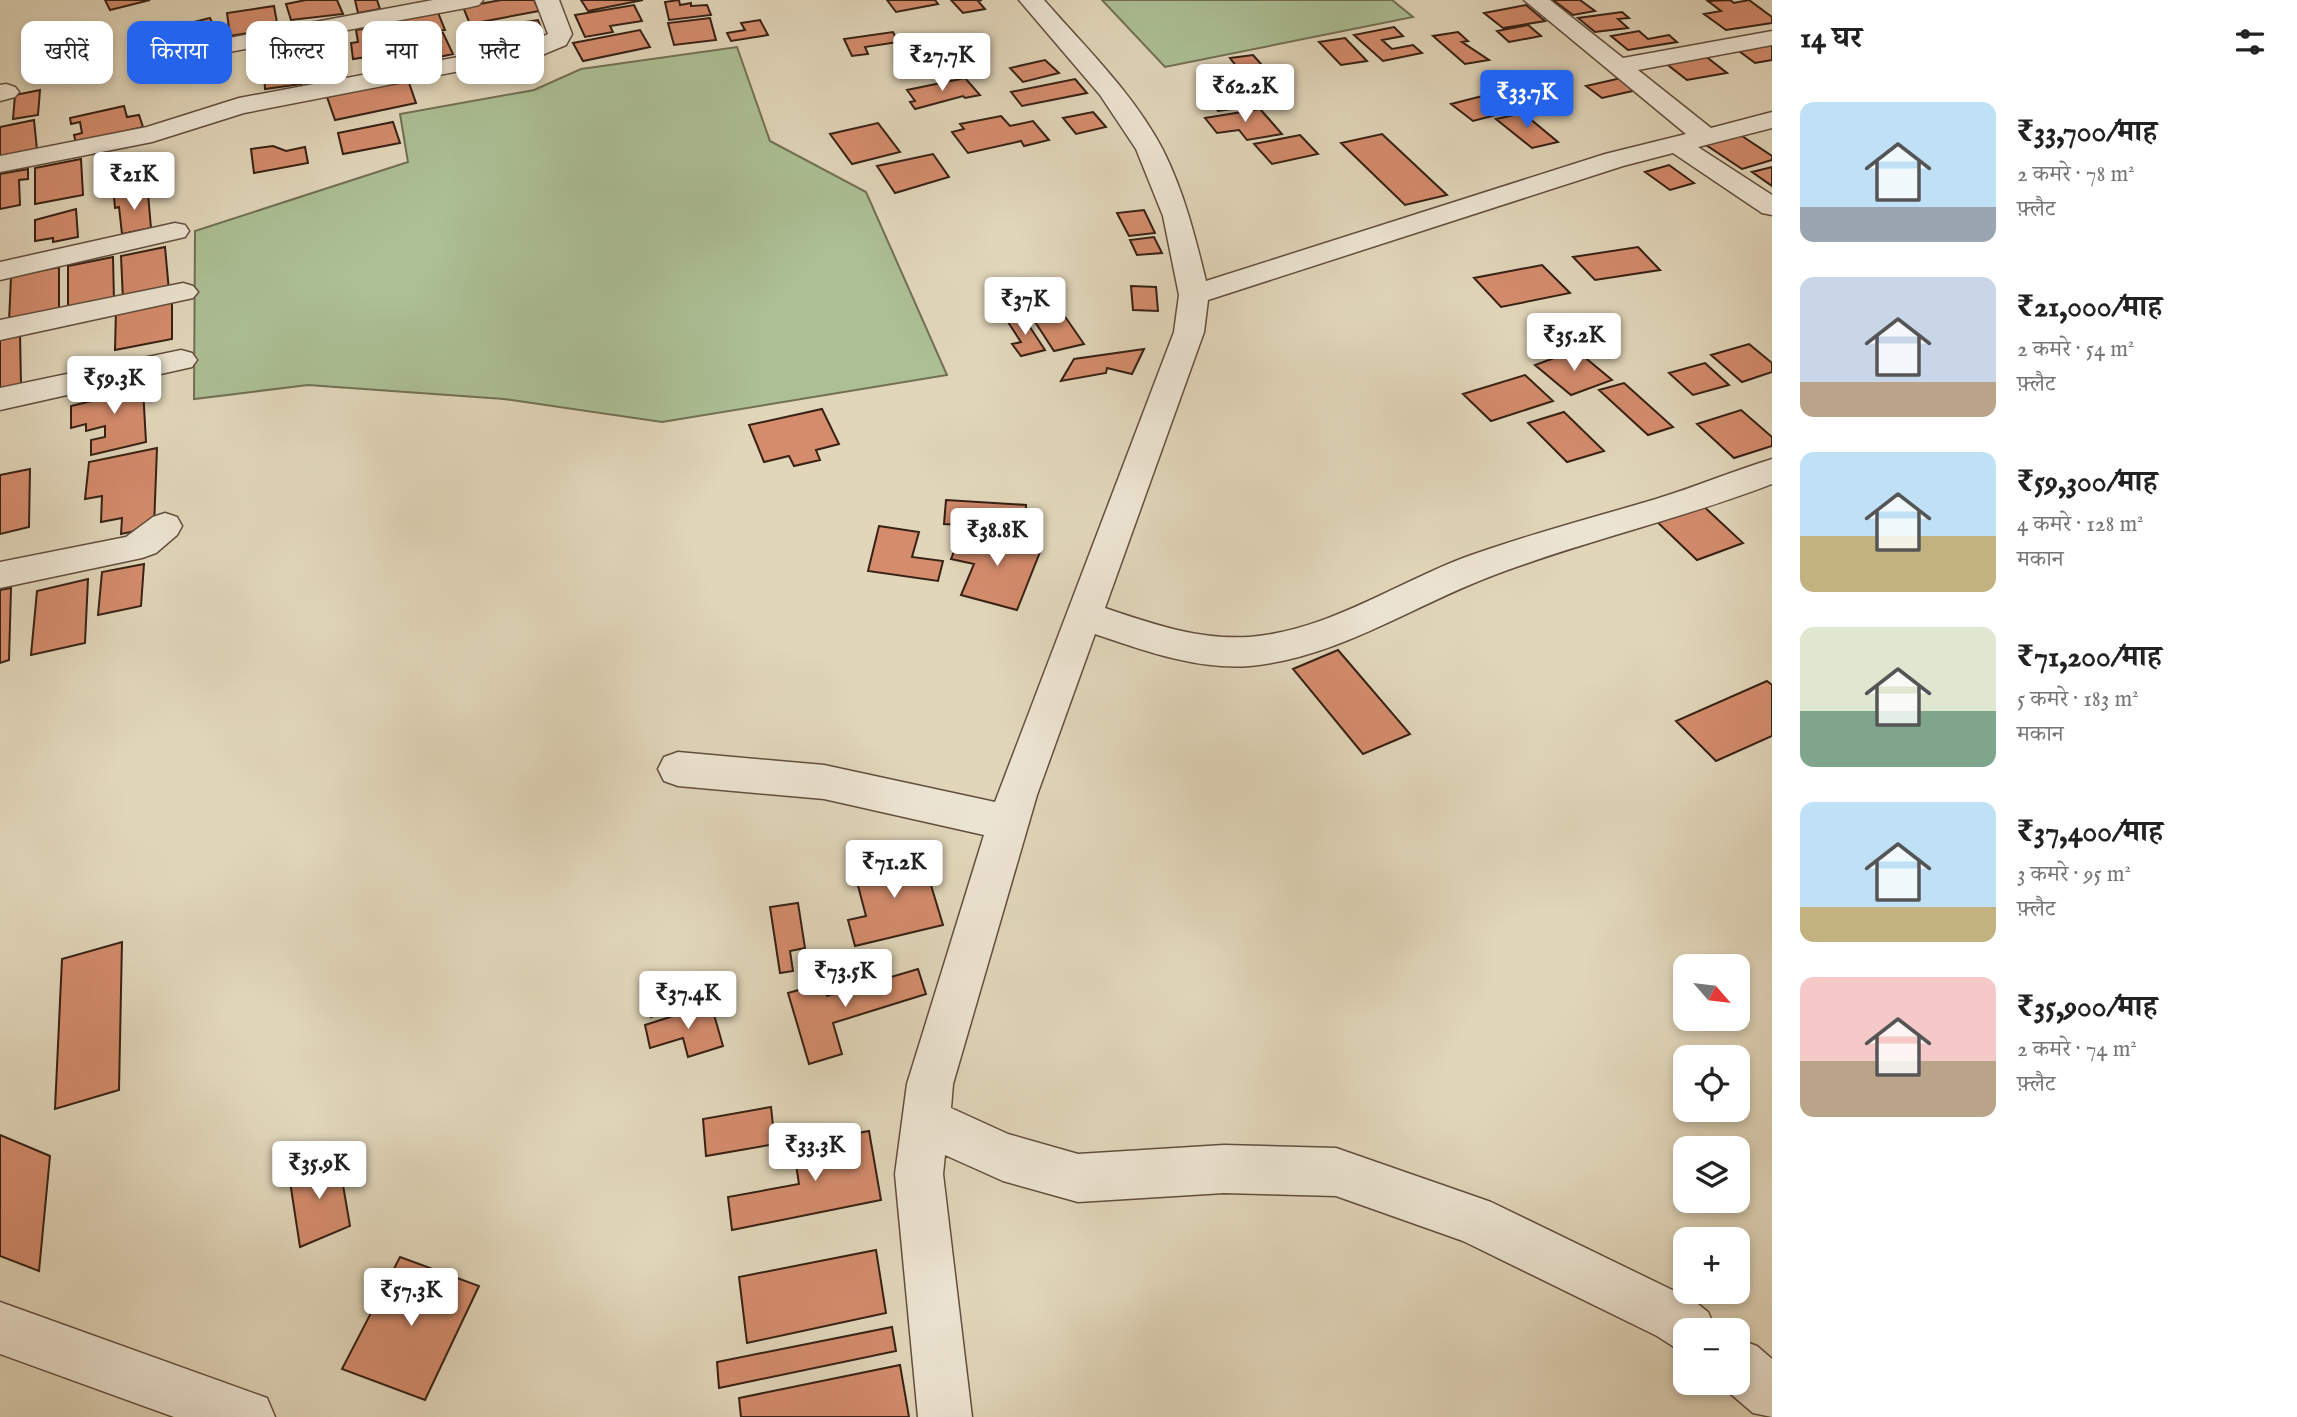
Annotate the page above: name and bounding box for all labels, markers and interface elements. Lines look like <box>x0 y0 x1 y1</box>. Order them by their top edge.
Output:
text: 14 घर <box>1800 20 1862 58</box>
chip: खरीदें <box>21 21 113 84</box>
chip: किराया <box>127 21 232 84</box>
chip: फ़िल्टर <box>246 21 348 84</box>
chip: नया <box>362 21 442 84</box>
chip: फ़्लैट <box>456 21 544 84</box>
icon: filters <box>2231 23 2269 61</box>
pin: ₹27.7K <box>885 34 999 93</box>
text: ₹27.7K <box>909 41 975 70</box>
pin: ₹62.2K <box>1188 64 1302 124</box>
pin: ₹33.7K <box>1470 71 1584 130</box>
text: ₹62.2K <box>1212 72 1278 101</box>
text: ₹33.7K <box>1496 78 1558 107</box>
text: ₹33,700/माह <box>2017 114 2157 152</box>
icon: home <box>1856 130 1940 214</box>
pin: ₹21K <box>93 152 175 212</box>
text: ₹21K <box>110 160 159 189</box>
text: 2 कमरे · 78 m² <box>2017 160 2135 189</box>
text: फ़्लैट <box>2017 195 2055 224</box>
pin: ₹37K <box>984 278 1066 337</box>
text: ₹37K <box>1001 285 1049 314</box>
text: ₹21,000/माह <box>2017 289 2162 327</box>
icon: home <box>1856 305 1940 389</box>
pin: ₹35.2K <box>1517 314 1631 373</box>
text: ₹35.2K <box>1543 321 1605 350</box>
text: 2 कमरे · 54 m² <box>2017 335 2134 364</box>
pin: ₹59.3K <box>57 356 171 416</box>
text: ₹59.3K <box>83 364 145 393</box>
text: फ़्लैट <box>2017 370 2055 399</box>
text: ₹59,300/माह <box>2017 464 2157 502</box>
icon: home <box>1856 480 1940 564</box>
pin: ₹38.8K <box>940 508 1054 568</box>
text: 4 कमरे · 128 m² <box>2017 510 2144 539</box>
text: ₹38.8K <box>966 516 1028 545</box>
text: मकान <box>2017 545 2064 574</box>
text: ₹71,200/माह <box>2017 639 2161 677</box>
icon: home <box>1856 655 1940 739</box>
text: 5 कमरे · 183 m² <box>2017 685 2139 714</box>
text: मकान <box>2017 720 2064 749</box>
text: ₹37,400/माह <box>2017 814 2163 852</box>
icon: home <box>1856 830 1940 914</box>
pin: ₹71.2K <box>837 841 951 900</box>
text: ₹71.2K <box>862 848 926 877</box>
text: 3 कमरे · 95 m² <box>2017 860 2131 889</box>
text: फ़्लैट <box>2017 895 2055 924</box>
pin: ₹73.5K <box>788 950 902 1009</box>
north arrow <box>1673 954 1750 1031</box>
map controls <box>1673 954 1750 1395</box>
text: ₹73.5K <box>814 957 876 986</box>
pin: ₹37.4K <box>631 972 745 1031</box>
text: ₹37.4K <box>655 979 721 1008</box>
text: ₹35,900/माह <box>2017 989 2157 1027</box>
icon: home <box>1856 1005 1940 1089</box>
text: 2 कमरे · 74 m² <box>2017 1035 2137 1064</box>
button: locate <box>1673 1045 1750 1122</box>
text: फ़्लैट <box>2017 1070 2055 1099</box>
pin: ₹33.3K <box>758 1124 872 1183</box>
text: ₹33.3K <box>785 1131 845 1160</box>
button: layers <box>1673 1136 1750 1213</box>
pin: ₹35.9K <box>262 1142 376 1201</box>
text: ₹35.9K <box>288 1149 350 1178</box>
button: + <box>1673 1227 1750 1304</box>
pin: ₹57.3K <box>354 1268 468 1328</box>
text: ₹57.3K <box>380 1276 442 1305</box>
button: − <box>1673 1318 1750 1395</box>

